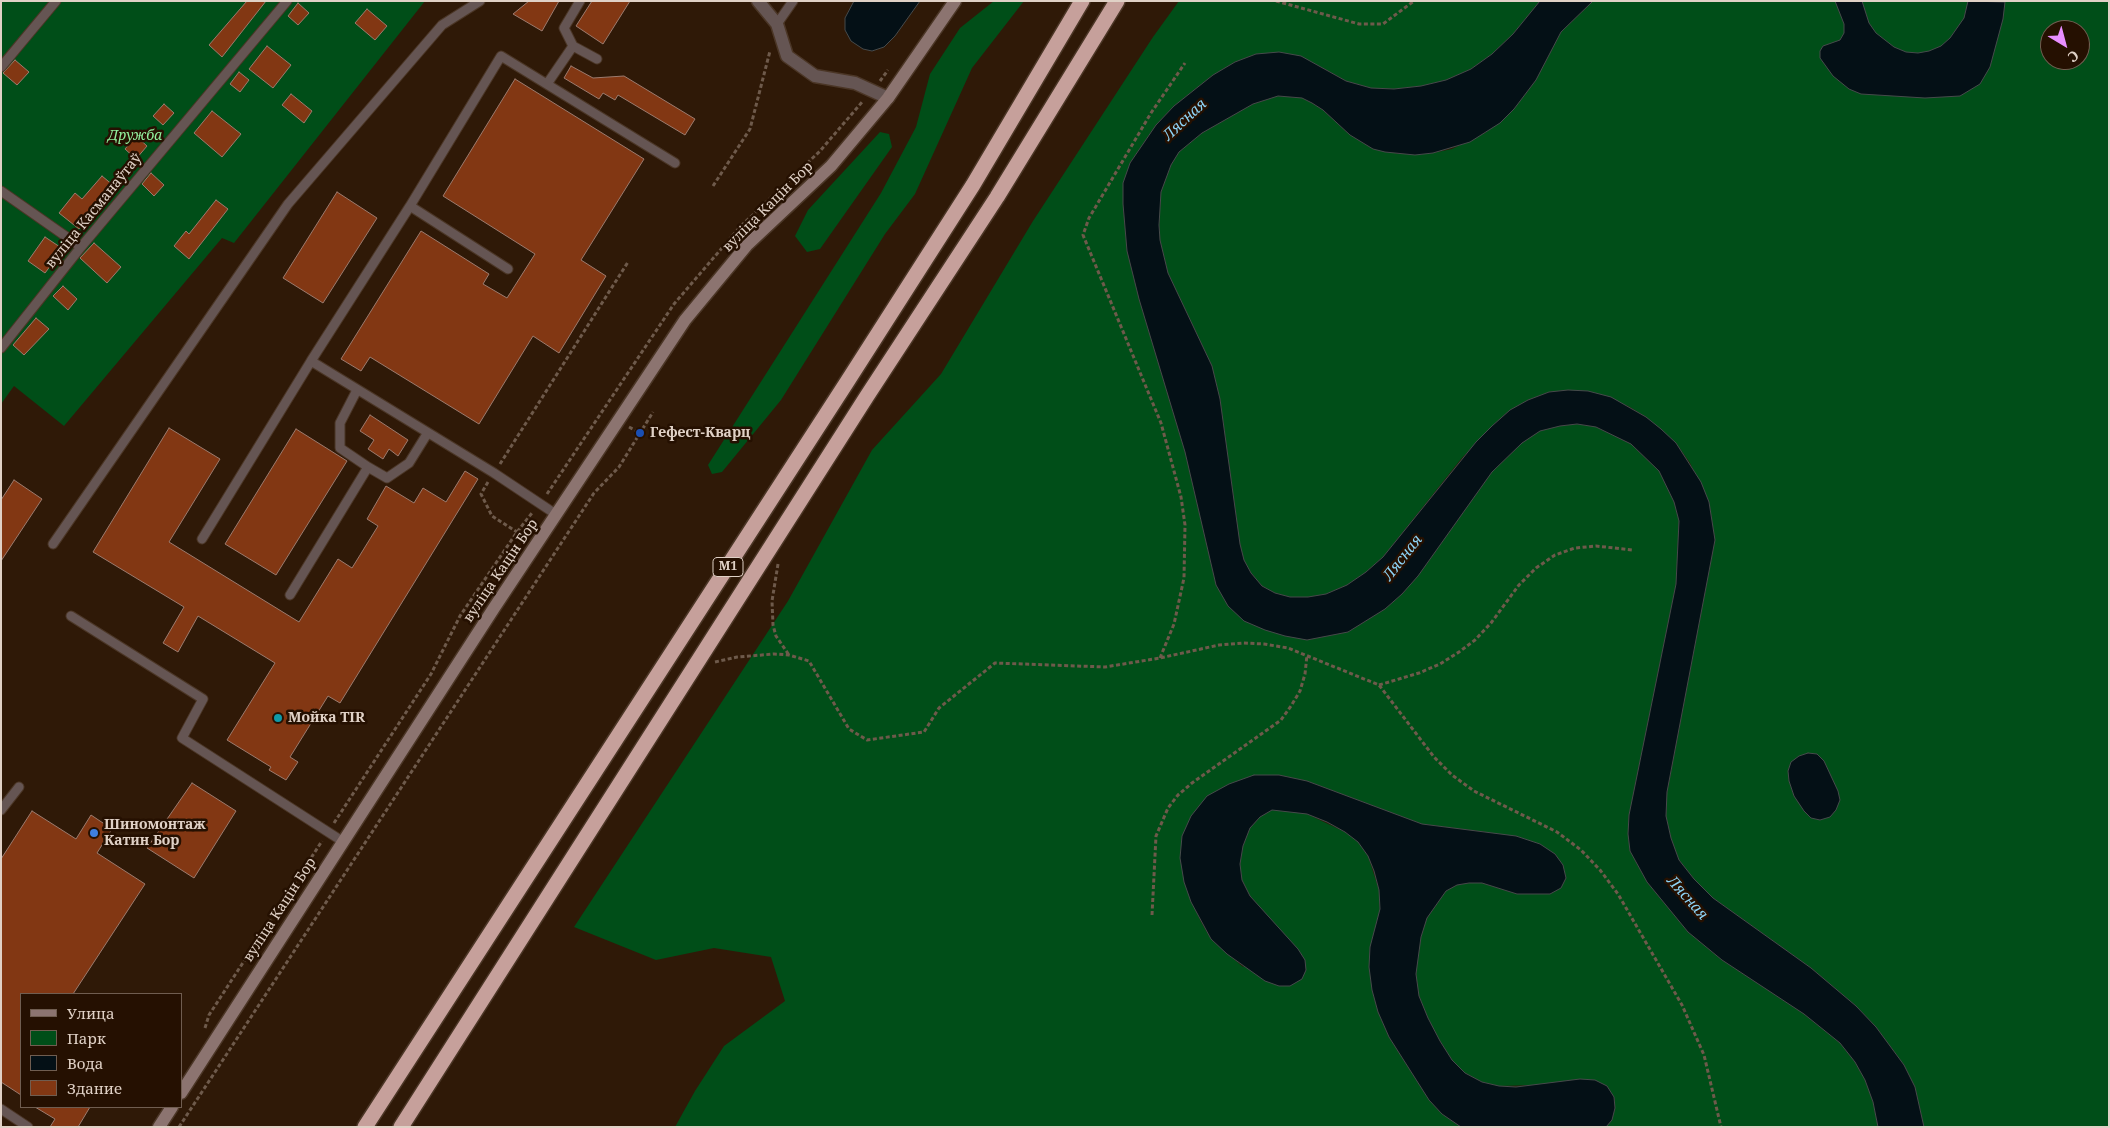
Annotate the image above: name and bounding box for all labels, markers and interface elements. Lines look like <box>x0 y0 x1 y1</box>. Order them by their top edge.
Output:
north arrow <box>2040 20 2090 70</box>
text: С <box>2064 46 2083 67</box>
water label: Лясная <box>1160 95 1210 145</box>
park label: Дружба <box>108 128 162 144</box>
street label: вуліца Касманаўтаў <box>42 150 146 272</box>
street label: вуліца Кацін Бор <box>719 158 817 256</box>
place label: Гефест-Кварц <box>650 425 750 441</box>
marker: Гефест-Кварц <box>634 427 646 439</box>
street label: вуліца Кацін Бор <box>460 516 542 626</box>
water label: Лясная <box>1380 532 1426 584</box>
road number: М1 <box>713 558 743 576</box>
place label: Мойка TIR <box>288 710 365 726</box>
marker: Мойка TIR <box>272 712 284 724</box>
place label: Шиномонтаж Катин Бор <box>104 817 206 850</box>
marker: Шиномонтаж Катин Бор <box>88 827 100 839</box>
street label: вуліца Кацін Бор <box>240 855 320 965</box>
water label: Лясная <box>1663 872 1711 924</box>
legend <box>20 993 182 1108</box>
text: Улица <box>67 1003 115 1023</box>
text: Парк <box>67 1028 106 1048</box>
text: Вода <box>67 1053 103 1073</box>
text: Здание <box>67 1078 122 1098</box>

